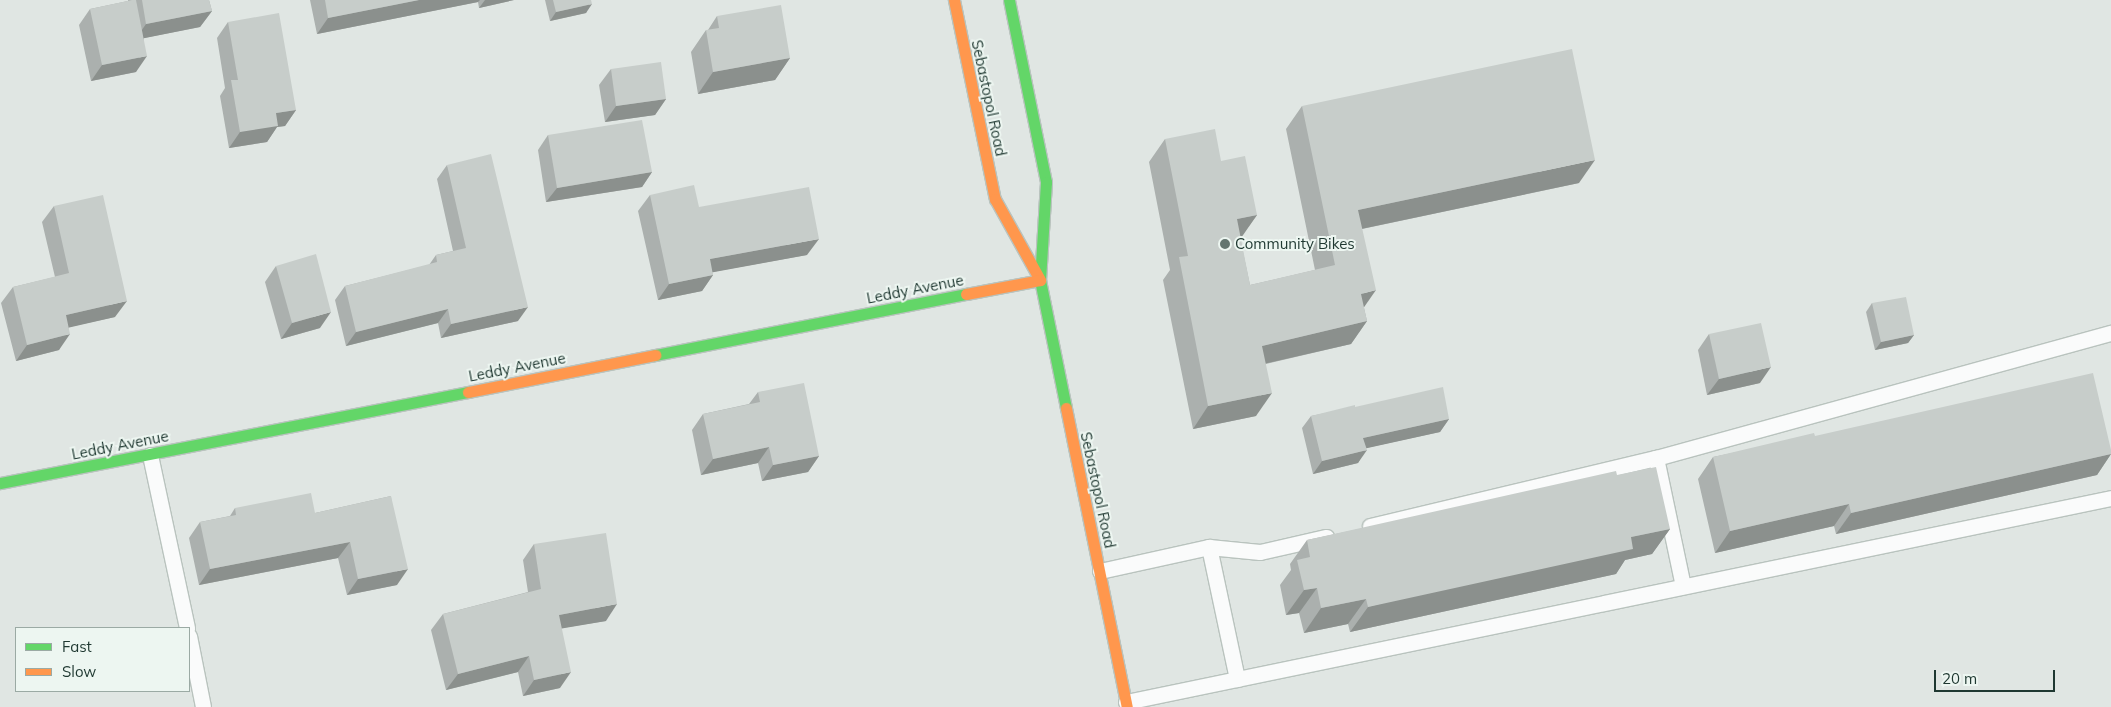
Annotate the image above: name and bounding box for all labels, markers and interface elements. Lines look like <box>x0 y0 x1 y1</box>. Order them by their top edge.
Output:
street label: Sebastopol Road <box>968 38 1010 158</box>
place label: Community Bikes <box>1235 235 1355 253</box>
marker: Community Bikes <box>1219 238 1231 250</box>
street label: Leddy Avenue <box>865 271 965 307</box>
street label: Leddy Avenue <box>467 349 567 385</box>
street label: Leddy Avenue <box>70 427 170 463</box>
street label: Sebastopol Road <box>1077 430 1119 550</box>
legend <box>15 627 190 692</box>
text: Fast <box>62 637 92 656</box>
scale bar <box>1936 660 2057 692</box>
text: Slow <box>62 662 96 681</box>
text: 20 m <box>1942 669 1977 688</box>

